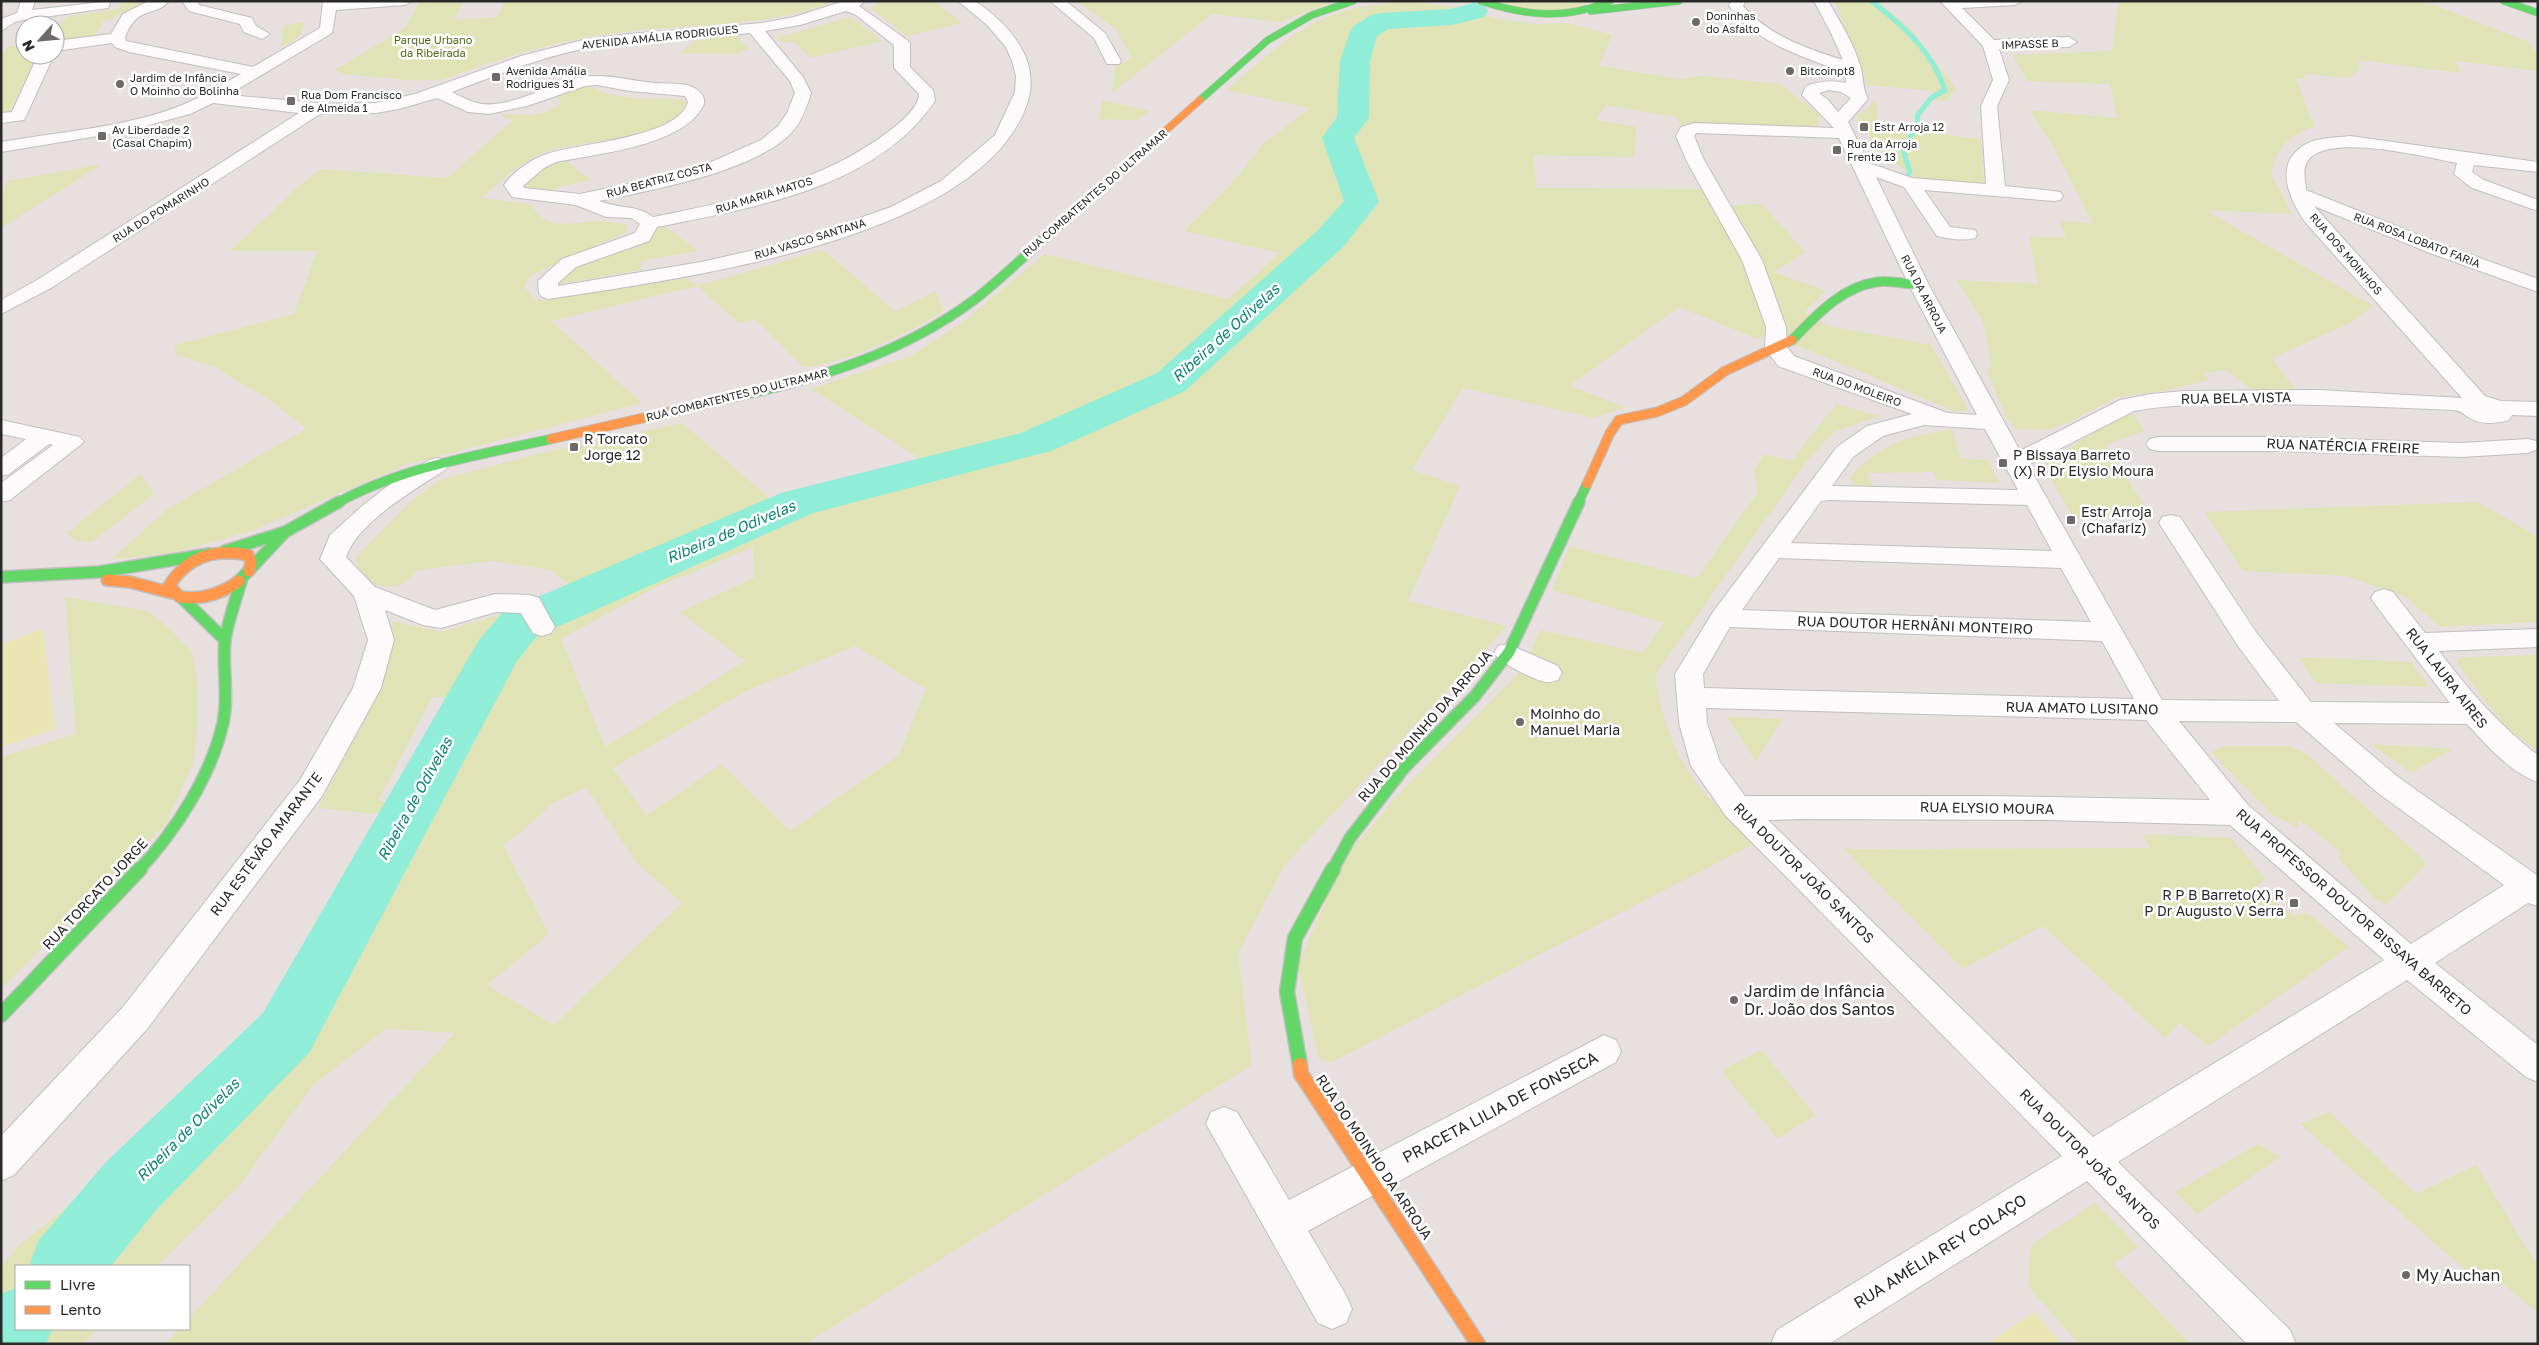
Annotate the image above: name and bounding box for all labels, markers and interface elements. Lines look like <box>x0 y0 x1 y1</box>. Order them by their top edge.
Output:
place label: Doninhas do Asfalto <box>1706 9 1760 35</box>
north arrow <box>15 15 65 65</box>
marker: Doninhas do Asfalto <box>1690 16 1702 28</box>
street label: AVENIDA AMÁLIA RODRIGUES <box>581 22 739 51</box>
park label: Parque Urbano da Ribeirada <box>394 33 473 59</box>
street label: IMPASSE B <box>2001 36 2059 51</box>
text: N <box>18 38 38 55</box>
place label: Avenida Amália Rodrigues 31 <box>506 64 586 90</box>
place label: Bitcoinpt8 <box>1800 64 1855 77</box>
marker: Bitcoinpt8 <box>1784 65 1796 77</box>
place label: Jardim de Infância O Moinho do Bolinha <box>130 71 239 97</box>
marker: Avenida Amália Rodrigues 31 <box>490 71 502 83</box>
marker: Jardim de Infância O Moinho do Bolinha <box>114 78 126 90</box>
place label: Rua Dom Francisco de Almeida 1 <box>301 88 402 114</box>
marker: Rua Dom Francisco de Almeida 1 <box>285 95 297 107</box>
place label: Estr Arroja 12 <box>1874 120 1944 133</box>
marker: Estr Arroja 12 <box>1858 121 1870 133</box>
place label: Av Liberdade 2 (Casal Chapim) <box>112 123 192 149</box>
street label: RUA COMBATENTES DO ULTRAMAR <box>1020 126 1170 259</box>
marker: Av Liberdade 2 (Casal Chapim) <box>96 130 108 142</box>
place label: Rua da Arroja Frente 13 <box>1847 137 1917 163</box>
marker: Rua da Arroja Frente 13 <box>1831 144 1843 156</box>
street label: RUA BEATRIZ COSTA <box>605 159 714 200</box>
street label: RUA DO POMARINHO <box>110 174 212 245</box>
street label: RUA MARIA MATOS <box>714 174 814 215</box>
street label: RUA ROSA LOBATO FARIA <box>2352 209 2483 270</box>
street label: RUA DOS MOINHOS <box>2307 210 2385 297</box>
street label: RUA VASCO SANTANA <box>753 215 868 262</box>
street label: RUA DA ARROJA <box>1899 252 1950 336</box>
water label: Ribeira de Odivelas <box>1168 279 1283 385</box>
street label: RUA DO MOLEIRO <box>1811 364 1903 409</box>
street label: RUA COMBATENTES DO ULTRAMAR <box>645 366 829 423</box>
street label: RUA BELA VISTA <box>2180 388 2292 407</box>
place label: R Torcato Jorge 12 <box>584 430 648 463</box>
street label: RUA NATÉRCIA FREIRE <box>2266 434 2420 457</box>
marker: R Torcato Jorge 12 <box>568 441 580 453</box>
place label: P Bissaya Barreto (X) R Dr Elysio Moura <box>2013 446 2154 479</box>
marker: P Bissaya Barreto (X) R Dr Elysio Moura <box>1997 457 2009 469</box>
water label: Ribeira de Odivelas <box>664 495 799 566</box>
place label: Estr Arroja (Chafariz) <box>2081 503 2152 536</box>
marker: Estr Arroja (Chafariz) <box>2065 514 2077 526</box>
street label: RUA DOUTOR HERNÂNI MONTEIRO <box>1797 612 2033 637</box>
street label: RUA LAURA AIRES <box>2403 624 2492 731</box>
street label: RUA DO MOINHO DA ARROJA <box>1354 646 1496 805</box>
street label: RUA AMATO LUSITANO <box>2005 698 2159 717</box>
place label: Moinho do Manuel Maria <box>1530 705 1620 738</box>
marker: Moinho do Manuel Maria <box>1514 716 1526 728</box>
water label: Ribeira de Odivelas <box>373 733 456 863</box>
street label: RUA ESTÊVÃO AMARANTE <box>206 769 325 919</box>
street label: RUA ELYSIO MOURA <box>1920 798 2055 817</box>
street label: RUA DOUTOR JOÃO SANTOS <box>1731 799 1878 946</box>
street label: RUA PROFESSOR DOUTOR BISSAYA BARRETO <box>2233 805 2476 1019</box>
street label: RUA TORCATO JORGE <box>39 834 151 953</box>
place label: R P B Barreto(X) R P Dr Augusto V Serra <box>2144 886 2284 919</box>
marker: R P B Barreto(X) R P Dr Augusto V Serra <box>2288 897 2300 909</box>
place label: Jardim de Infância Dr. João dos Santos <box>1744 981 1895 1019</box>
marker: Jardim de Infância Dr. João dos Santos <box>1728 994 1740 1006</box>
street label: PRACETA LILIA DE FONSECA <box>1399 1047 1601 1167</box>
street label: RUA DO MOINHO DA ARROJA <box>1313 1071 1436 1243</box>
water label: Ribeira de Odivelas <box>132 1073 243 1184</box>
street label: RUA DOUTOR JOÃO SANTOS <box>2017 1085 2164 1232</box>
street label: RUA AMÉLIA REY COLAÇO <box>1850 1189 2030 1313</box>
legend <box>15 1265 190 1330</box>
place label: My Auchan <box>2416 1265 2500 1285</box>
marker: My Auchan <box>2400 1269 2412 1281</box>
text: Livre <box>60 1275 96 1293</box>
text: Lento <box>60 1300 101 1318</box>

